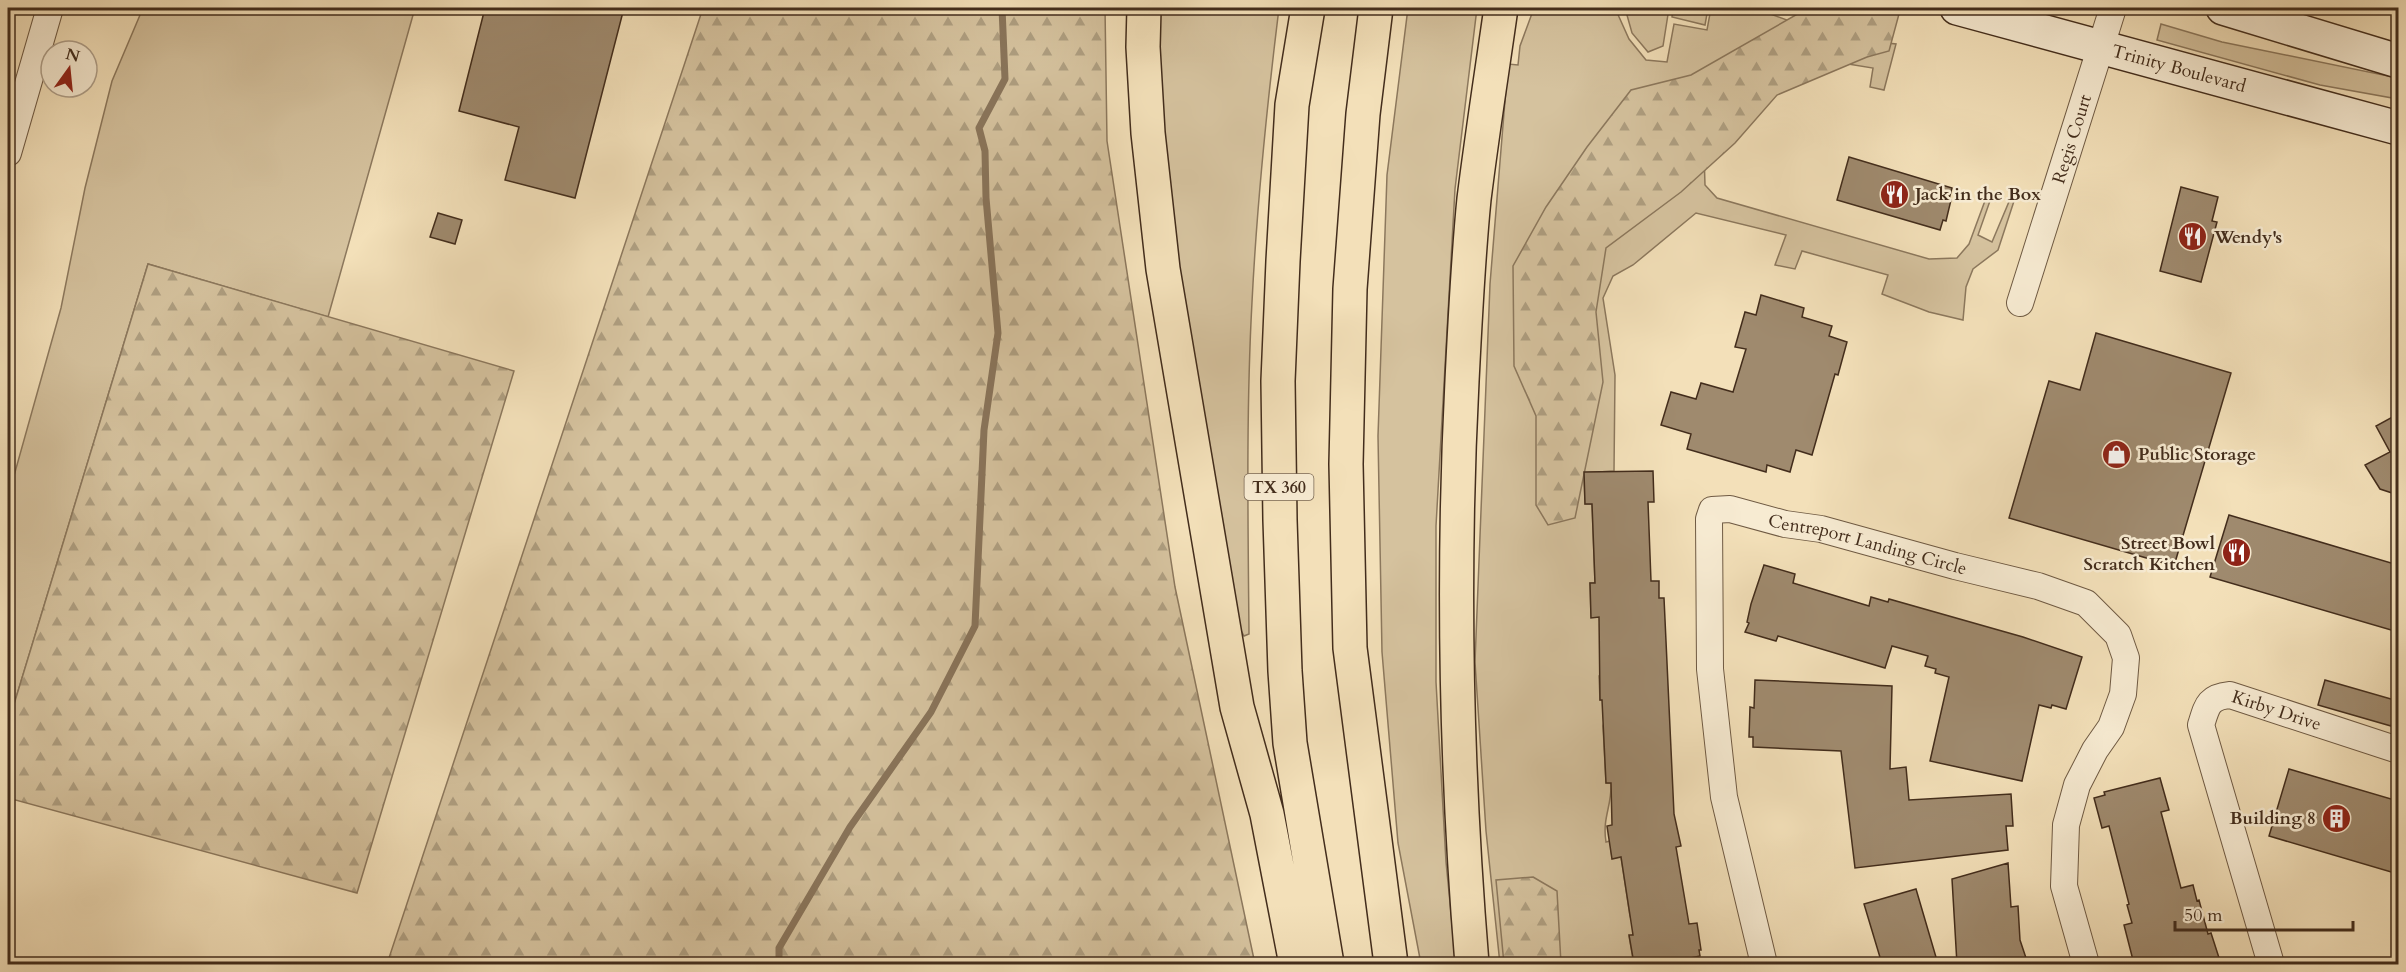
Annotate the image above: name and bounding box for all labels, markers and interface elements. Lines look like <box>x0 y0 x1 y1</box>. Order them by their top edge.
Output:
north arrow <box>39 39 99 99</box>
street label: Trinity Boulevard <box>2109 39 2249 99</box>
text: N <box>63 43 82 68</box>
street label: Regis Court <box>2046 91 2098 187</box>
restaurant icon: Jack in the Box <box>1878 178 1910 210</box>
place label: Jack in the Box <box>1912 182 2041 207</box>
restaurant icon: Wendy's <box>2177 221 2209 253</box>
place label: Wendy's <box>2213 225 2282 250</box>
shop icon: Public Storage <box>2101 438 2133 470</box>
place label: Public Storage <box>2138 442 2256 467</box>
road number: TX 360 <box>1244 474 1314 500</box>
street label: Centreport Landing Circle <box>1765 508 1969 581</box>
place label: Street Bowl Scratch Kitchen <box>2084 531 2215 577</box>
restaurant icon: Street Bowl Scratch Kitchen <box>2220 537 2252 569</box>
street label: Kirby Drive <box>2228 684 2324 737</box>
building icon: Building 8 <box>2321 802 2353 834</box>
place label: Building 8 <box>2230 806 2316 831</box>
scale bar <box>2175 894 2354 932</box>
text: 50 m <box>2184 903 2223 928</box>

